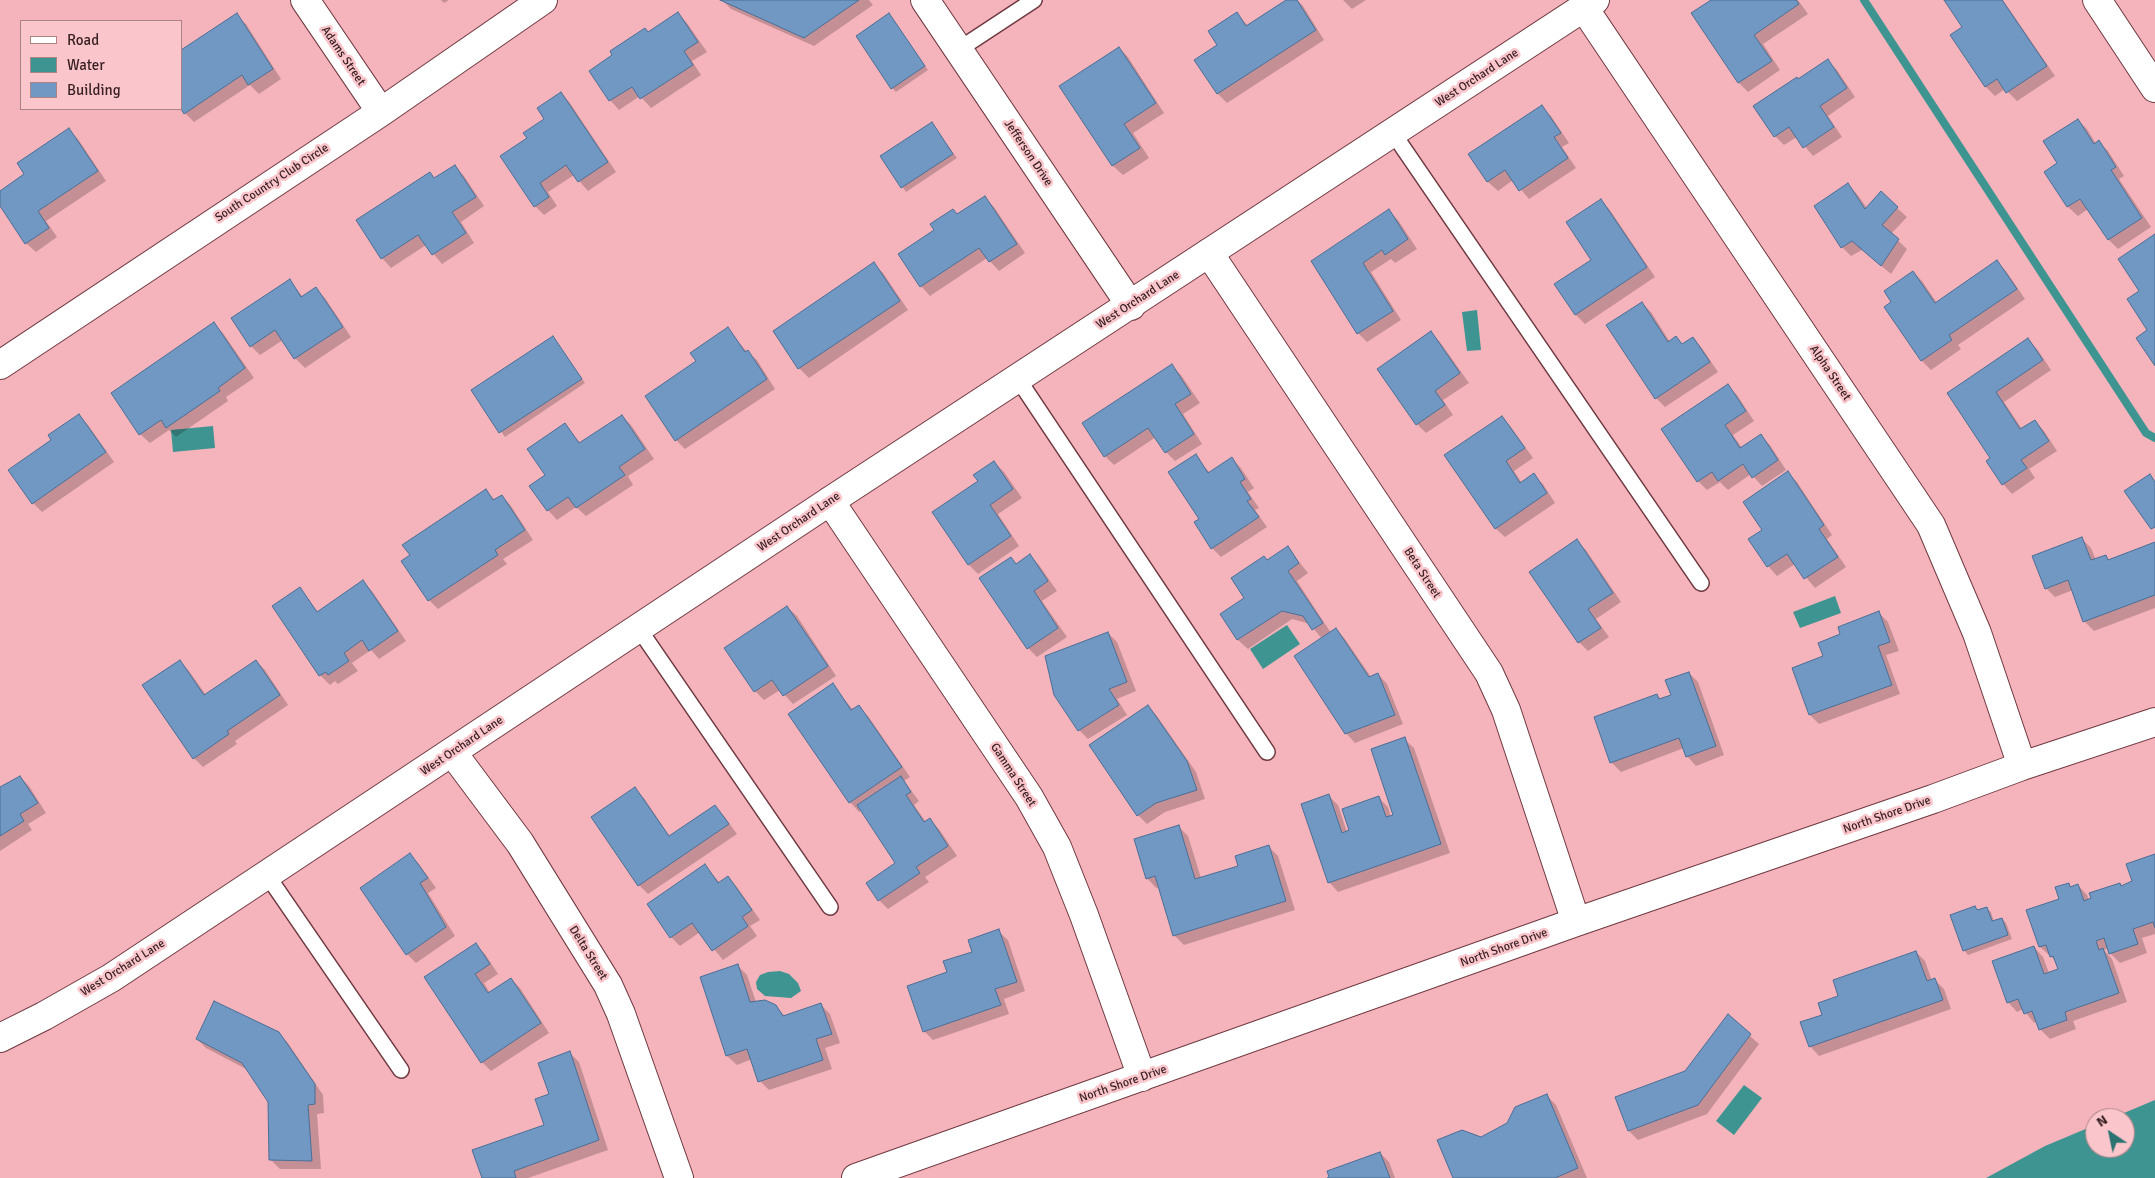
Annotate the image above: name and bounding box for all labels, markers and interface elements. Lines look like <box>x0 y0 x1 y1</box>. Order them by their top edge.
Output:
legend <box>20 20 182 110</box>
street label: Adams Street <box>318 24 368 88</box>
text: Road <box>67 31 99 49</box>
street label: West Orchard Lane <box>1433 46 1521 110</box>
text: Water <box>67 56 105 74</box>
text: Building <box>67 81 121 99</box>
street label: Jefferson Drive <box>1001 117 1055 189</box>
street label: South Country Club Circle <box>213 141 331 225</box>
street label: West Orchard Lane <box>1094 268 1182 332</box>
street label: Alpha Street <box>1806 343 1854 403</box>
street label: West Orchard Lane <box>755 489 843 555</box>
street label: Beta Street <box>1400 545 1444 601</box>
street label: West Orchard Lane <box>418 713 506 779</box>
street label: Gamma Street <box>987 741 1039 809</box>
street label: North Shore Drive <box>1841 793 1933 837</box>
street label: Delta Street <box>566 923 610 983</box>
street label: North Shore Drive <box>1459 926 1549 970</box>
street label: West Orchard Lane <box>78 936 168 1000</box>
street label: North Shore Drive <box>1077 1062 1169 1106</box>
north arrow <box>2085 1108 2135 1158</box>
text: N <box>2093 1111 2111 1131</box>

